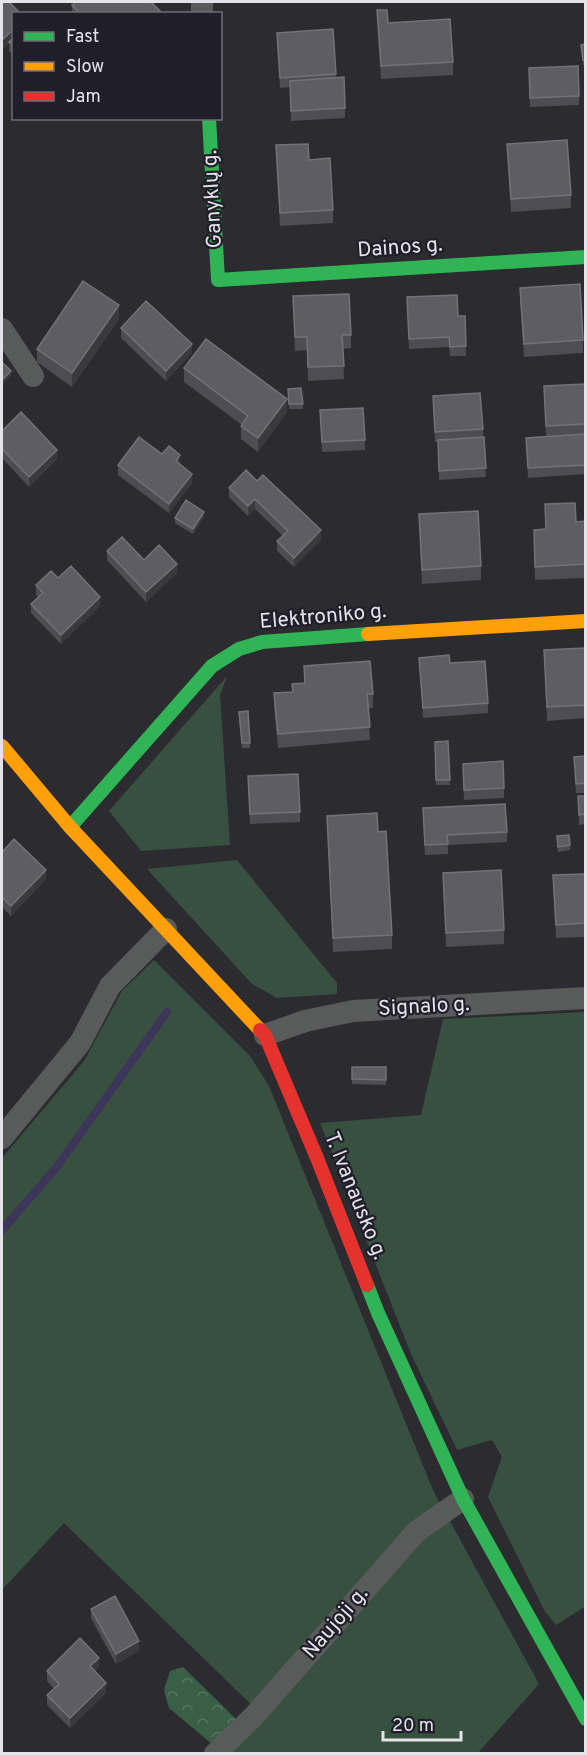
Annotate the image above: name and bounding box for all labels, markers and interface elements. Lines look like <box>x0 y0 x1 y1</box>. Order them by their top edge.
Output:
legend <box>12 12 222 120</box>
text: Fast <box>66 26 99 49</box>
text: Slow <box>66 56 104 79</box>
text: Jam <box>66 86 101 109</box>
street label: Ganyklų g. <box>197 149 229 249</box>
street label: Dainos g. <box>357 232 443 264</box>
street label: Elektroniko g. <box>258 598 388 636</box>
street label: Signalo g. <box>378 991 470 1023</box>
street label: T. Ivanausko g. <box>317 1128 393 1264</box>
street label: Naujoji g. <box>297 1581 375 1665</box>
scale bar <box>383 1704 461 1742</box>
text: 20 m <box>392 1715 434 1738</box>

